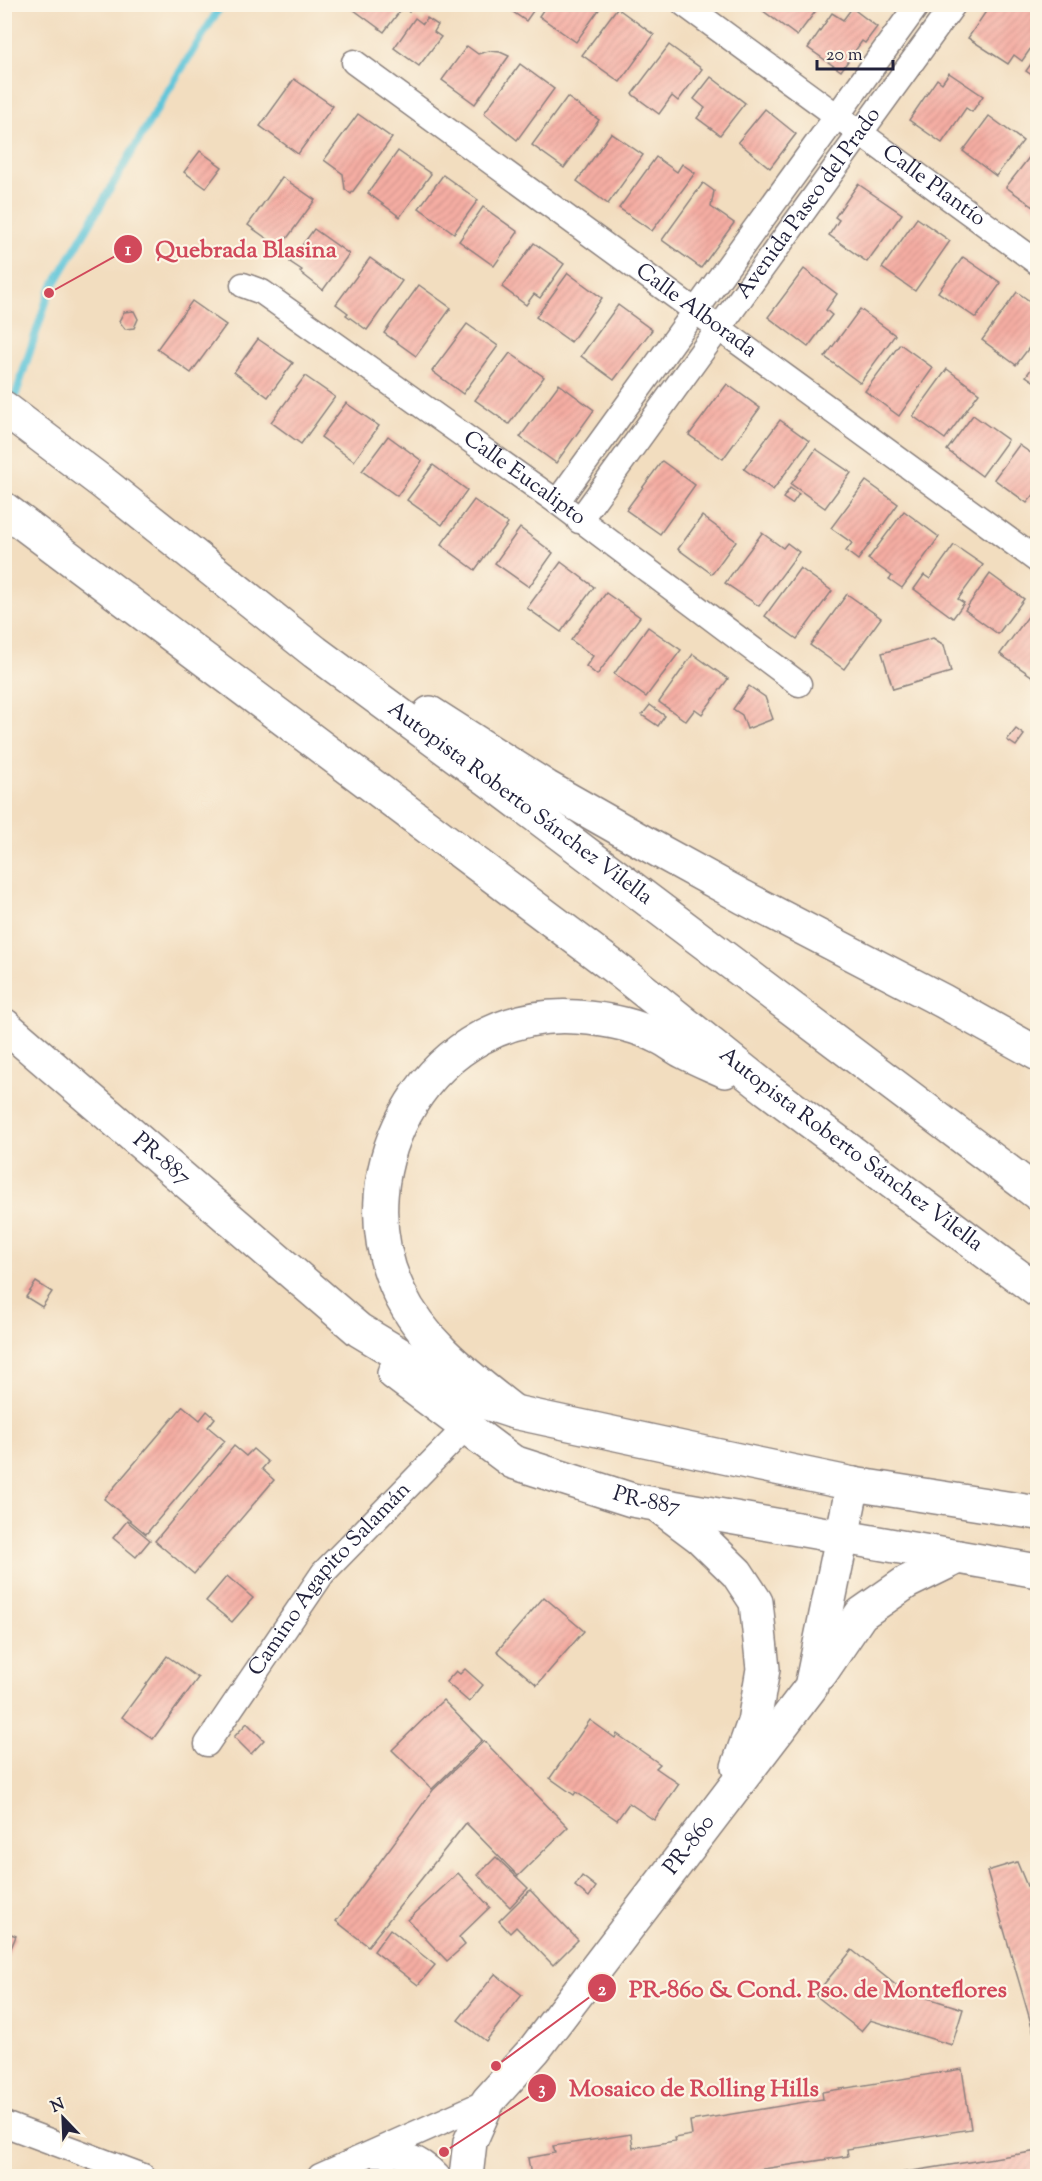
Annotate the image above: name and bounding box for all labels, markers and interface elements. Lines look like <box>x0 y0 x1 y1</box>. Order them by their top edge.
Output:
scale bar <box>817 33 894 71</box>
text: 20 m <box>826 43 863 69</box>
street label: Avenida Paseo del Prado <box>729 101 890 306</box>
street label: Calle Plantío <box>875 138 992 235</box>
callout: Quebrada Blasina <box>113 228 349 270</box>
text: Quebrada Blasina <box>155 234 338 268</box>
text: 1 <box>125 238 132 264</box>
street label: Calle Alborada <box>628 256 763 367</box>
street label: Calle Eucalipto <box>456 424 592 534</box>
street label: Autopista Roberto Sánchez Vilella <box>380 694 659 914</box>
street label: Autopista Roberto Sánchez Vilella <box>711 1040 989 1260</box>
street label: PR-887 <box>125 1126 197 1194</box>
street label: Camino Agapito Salamán <box>241 1475 419 1683</box>
street label: PR-887 <box>608 1479 683 1524</box>
street label: PR-860 <box>657 1808 724 1882</box>
callout: PR-860 & Cond. Pso. de Monteflores <box>587 1967 1019 2009</box>
text: PR-860 & Cond. Pso. de Monteflores <box>629 1974 1007 2008</box>
text: 2 <box>598 1978 607 2004</box>
callout: Mosaico de Rolling Hills <box>527 2067 831 2109</box>
text: Mosaico de Rolling Hills <box>569 2073 819 2107</box>
text: 3 <box>538 2077 546 2103</box>
north arrow <box>33 2088 93 2148</box>
text: N <box>48 2093 69 2120</box>

